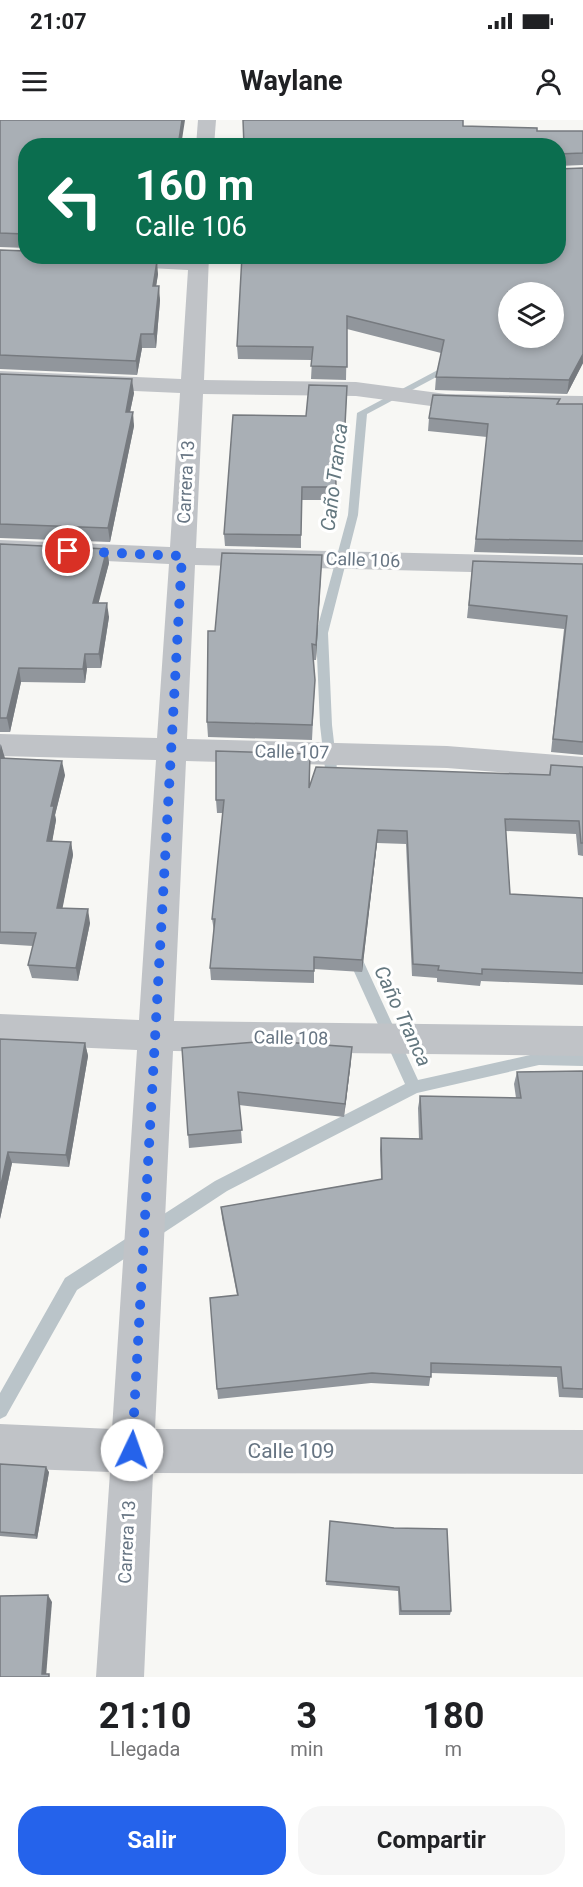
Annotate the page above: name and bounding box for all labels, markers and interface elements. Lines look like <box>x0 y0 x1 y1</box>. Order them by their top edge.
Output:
text: 21:07 <box>30 9 87 34</box>
icon: menu <box>18 65 51 98</box>
text: Waylane <box>240 65 343 97</box>
icon: person <box>532 65 565 98</box>
text: 160 m <box>135 161 254 210</box>
icon: left <box>36 162 114 240</box>
text: Calle 106 <box>135 211 247 243</box>
map controls <box>498 282 564 348</box>
button: layers <box>498 282 564 348</box>
water label: Caño Tranca <box>315 422 353 532</box>
street label: Carrera 13 <box>173 440 198 524</box>
pin <box>42 525 93 576</box>
icon: arrive <box>51 534 84 567</box>
street label: Calle 106 <box>325 548 401 571</box>
street label: Calle 107 <box>255 740 329 763</box>
water label: Caño Tranca <box>369 962 437 1070</box>
street label: Calle 108 <box>254 1026 328 1049</box>
position arrow <box>100 1418 164 1482</box>
street label: Calle 109 <box>247 1439 335 1463</box>
street label: Carrera 13 <box>114 1500 139 1584</box>
text: 21:10 <box>99 1695 191 1737</box>
text: 3 <box>297 1695 317 1737</box>
text: 180 <box>422 1695 484 1737</box>
text: Llegada <box>110 1737 180 1761</box>
text: min <box>290 1737 324 1761</box>
text: m <box>445 1737 462 1761</box>
button: Salir <box>18 1806 286 1875</box>
button: Compartir <box>298 1806 565 1875</box>

